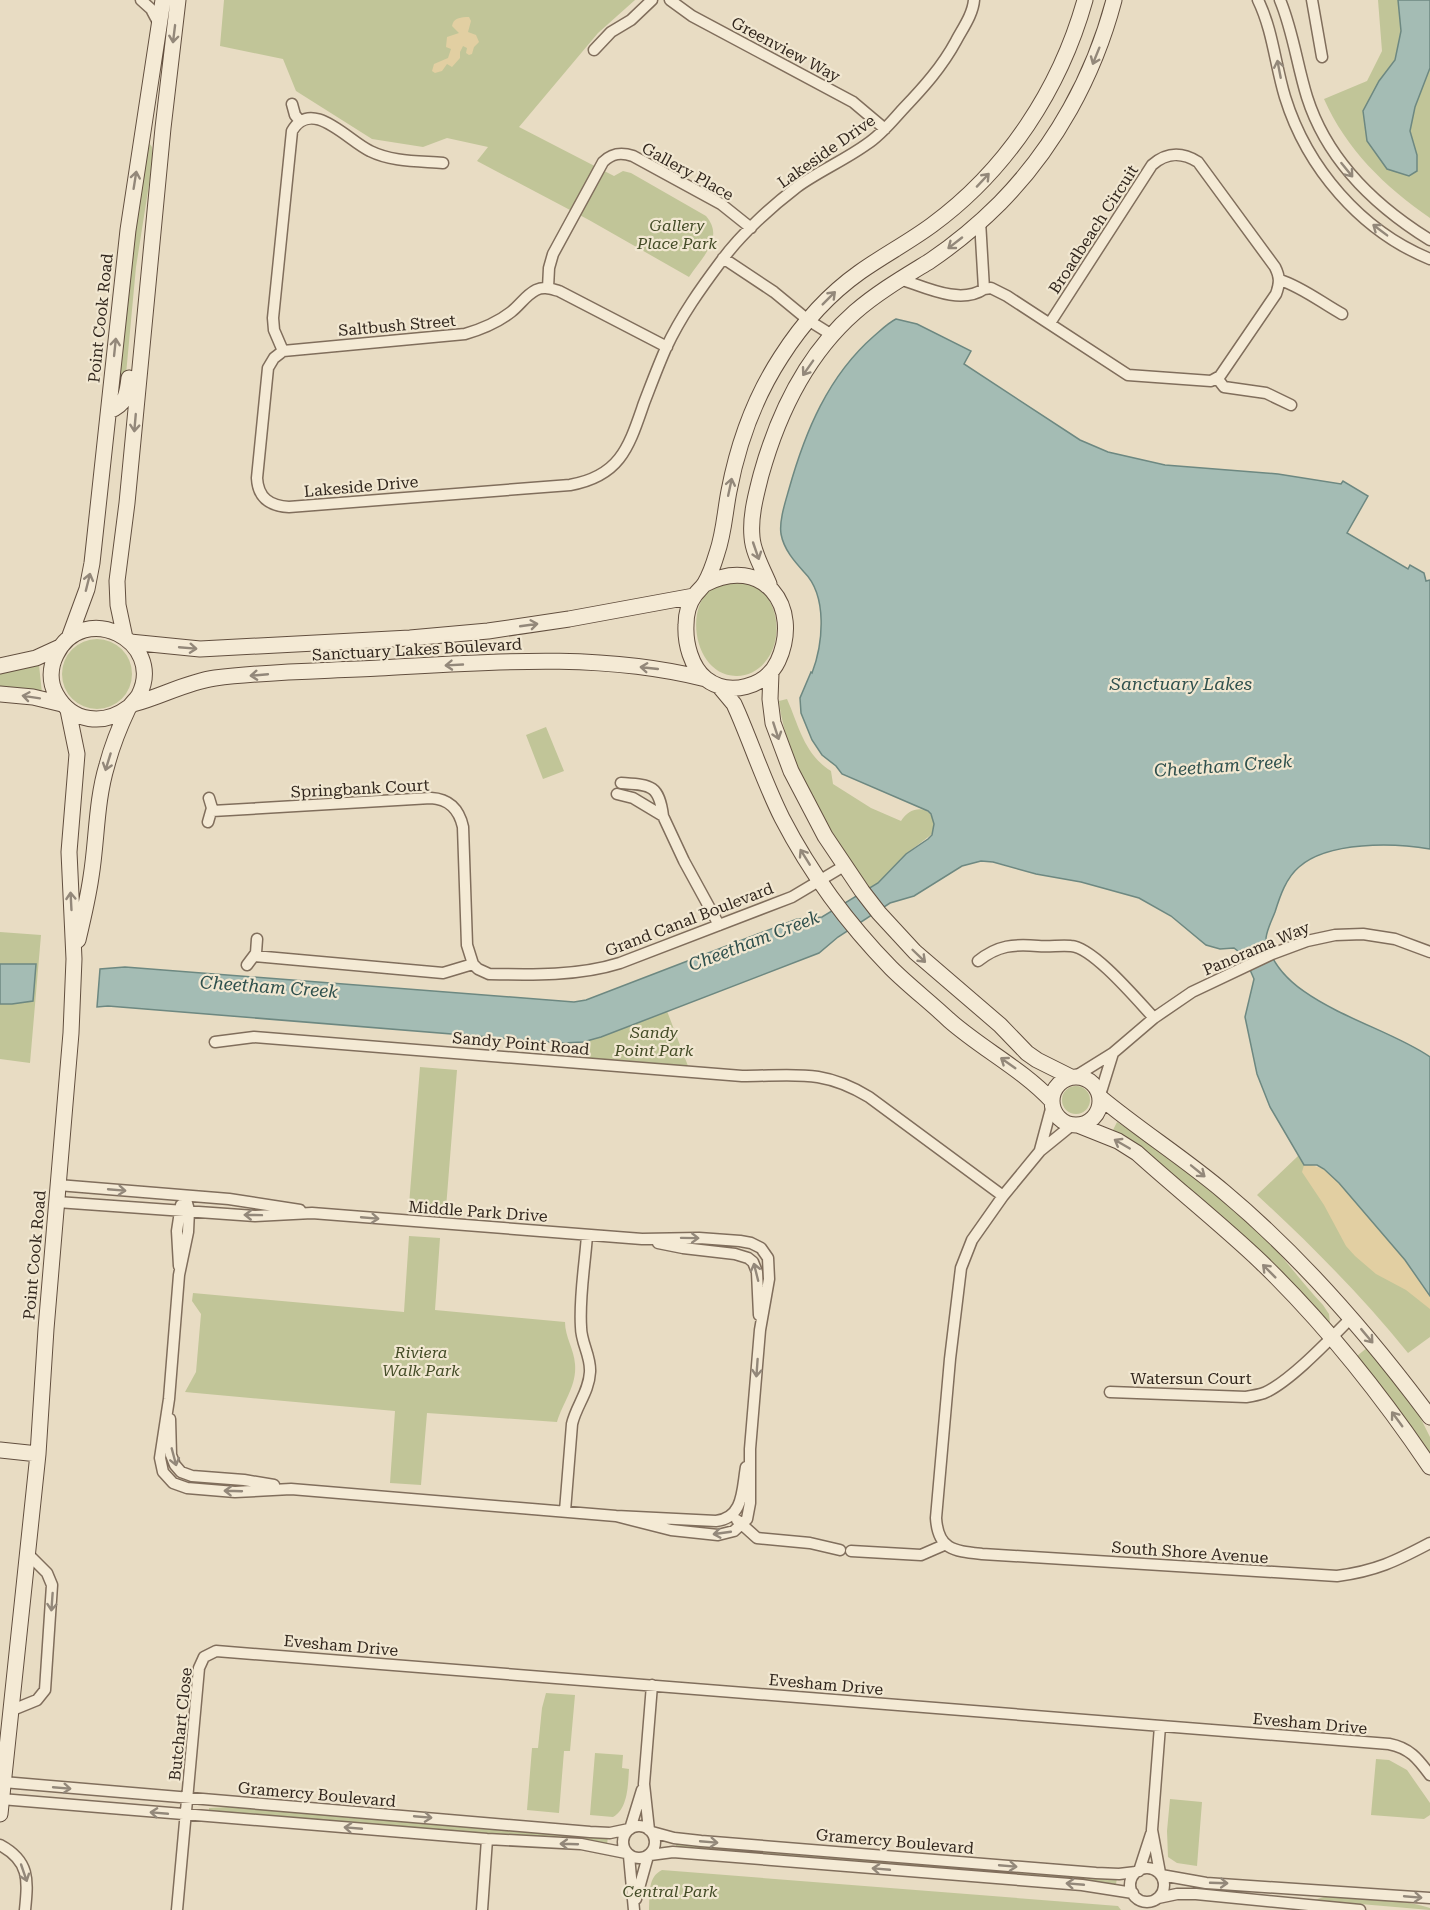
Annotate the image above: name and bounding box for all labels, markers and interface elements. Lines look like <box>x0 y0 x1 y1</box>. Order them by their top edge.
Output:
street label: Greenview Way <box>728 13 844 86</box>
one-way arrow <box>168 23 179 43</box>
one-way arrow <box>1090 46 1101 64</box>
one-way arrow <box>1273 59 1284 79</box>
street label: Lakeside Drive <box>774 111 879 192</box>
street label: Gallery Place <box>639 138 737 205</box>
street label: Broadbeach Circuit <box>1045 161 1142 297</box>
one-way arrow <box>1341 162 1354 178</box>
one-way arrow <box>130 170 141 190</box>
one-way arrow <box>976 173 990 188</box>
park label: Gallery Place Park <box>636 216 717 253</box>
one-way arrow <box>1372 223 1388 236</box>
one-way arrow <box>947 236 963 249</box>
street label: Point Cook Road <box>84 252 117 384</box>
one-way arrow <box>821 291 836 306</box>
street label: Saltbush Street <box>338 311 457 340</box>
one-way arrow <box>110 338 121 358</box>
one-way arrow <box>802 359 814 375</box>
one-way arrow <box>129 413 140 432</box>
street label: Lakeside Drive <box>303 472 419 501</box>
one-way arrow <box>725 478 736 497</box>
one-way arrow <box>751 541 762 560</box>
one-way arrow <box>83 573 95 592</box>
one-way arrow <box>519 619 539 630</box>
street label: Sanctuary Lakes Boulevard <box>312 635 523 664</box>
one-way arrow <box>178 643 198 654</box>
one-way arrow <box>445 659 465 670</box>
one-way arrow <box>639 662 659 673</box>
one-way arrow <box>250 670 270 681</box>
water label: Sanctuary Lakes <box>1109 673 1252 694</box>
one-way arrow <box>22 692 41 703</box>
one-way arrow <box>771 721 782 740</box>
water label: Cheetham Creek <box>1153 750 1293 781</box>
one-way arrow <box>102 752 113 771</box>
street label: Springbank Court <box>290 775 430 802</box>
one-way arrow <box>799 849 811 866</box>
street label: Grand Canal Boulevard <box>602 879 776 960</box>
one-way arrow <box>65 891 76 911</box>
water label: Cheetham Creek <box>685 906 822 975</box>
street label: Panorama Way <box>1200 917 1313 980</box>
one-way arrow <box>912 948 927 963</box>
water label: Cheetham Creek <box>199 971 339 1002</box>
park label: Sandy Point Park <box>613 1023 694 1060</box>
street label: Sandy Point Road <box>452 1028 590 1059</box>
one-way arrow <box>1000 1057 1016 1069</box>
one-way arrow <box>1114 1138 1131 1150</box>
one-way arrow <box>1190 1164 1206 1177</box>
one-way arrow <box>106 1185 126 1196</box>
street label: Point Cook Road <box>19 1190 50 1321</box>
street label: Middle Park Drive <box>408 1197 549 1226</box>
one-way arrow <box>244 1210 264 1221</box>
one-way arrow <box>360 1213 380 1224</box>
one-way arrow <box>680 1232 700 1244</box>
one-way arrow <box>749 1263 761 1282</box>
one-way arrow <box>1262 1264 1277 1278</box>
one-way arrow <box>1361 1328 1374 1344</box>
park label: Riviera Walk Park <box>382 1343 460 1380</box>
one-way arrow <box>751 1357 762 1377</box>
street label: Watersun Court <box>1130 1369 1252 1388</box>
one-way arrow <box>1390 1411 1403 1427</box>
one-way arrow <box>168 1447 180 1466</box>
one-way arrow <box>224 1485 243 1496</box>
one-way arrow <box>713 1527 732 1538</box>
street label: South Shore Avenue <box>1111 1538 1269 1567</box>
one-way arrow <box>46 1591 57 1611</box>
street label: Evesham Drive <box>283 1631 399 1660</box>
street label: Butchart Close <box>165 1666 196 1782</box>
street label: Evesham Drive <box>768 1670 884 1699</box>
street label: Evesham Drive <box>1252 1709 1368 1738</box>
street label: Gramercy Boulevard <box>237 1778 397 1811</box>
one-way arrow <box>51 1783 71 1794</box>
one-way arrow <box>149 1807 169 1818</box>
one-way arrow <box>413 1812 433 1823</box>
one-way arrow <box>344 1822 364 1833</box>
street label: Gramercy Boulevard <box>815 1825 975 1858</box>
one-way arrow <box>699 1837 719 1848</box>
one-way arrow <box>559 1838 579 1850</box>
one-way arrow <box>998 1861 1018 1872</box>
one-way arrow <box>20 1863 31 1881</box>
one-way arrow <box>872 1863 891 1874</box>
one-way arrow <box>1208 1877 1228 1889</box>
one-way arrow <box>1066 1879 1086 1890</box>
park label: Central Park <box>623 1882 718 1901</box>
one-way arrow <box>1403 1892 1423 1903</box>

